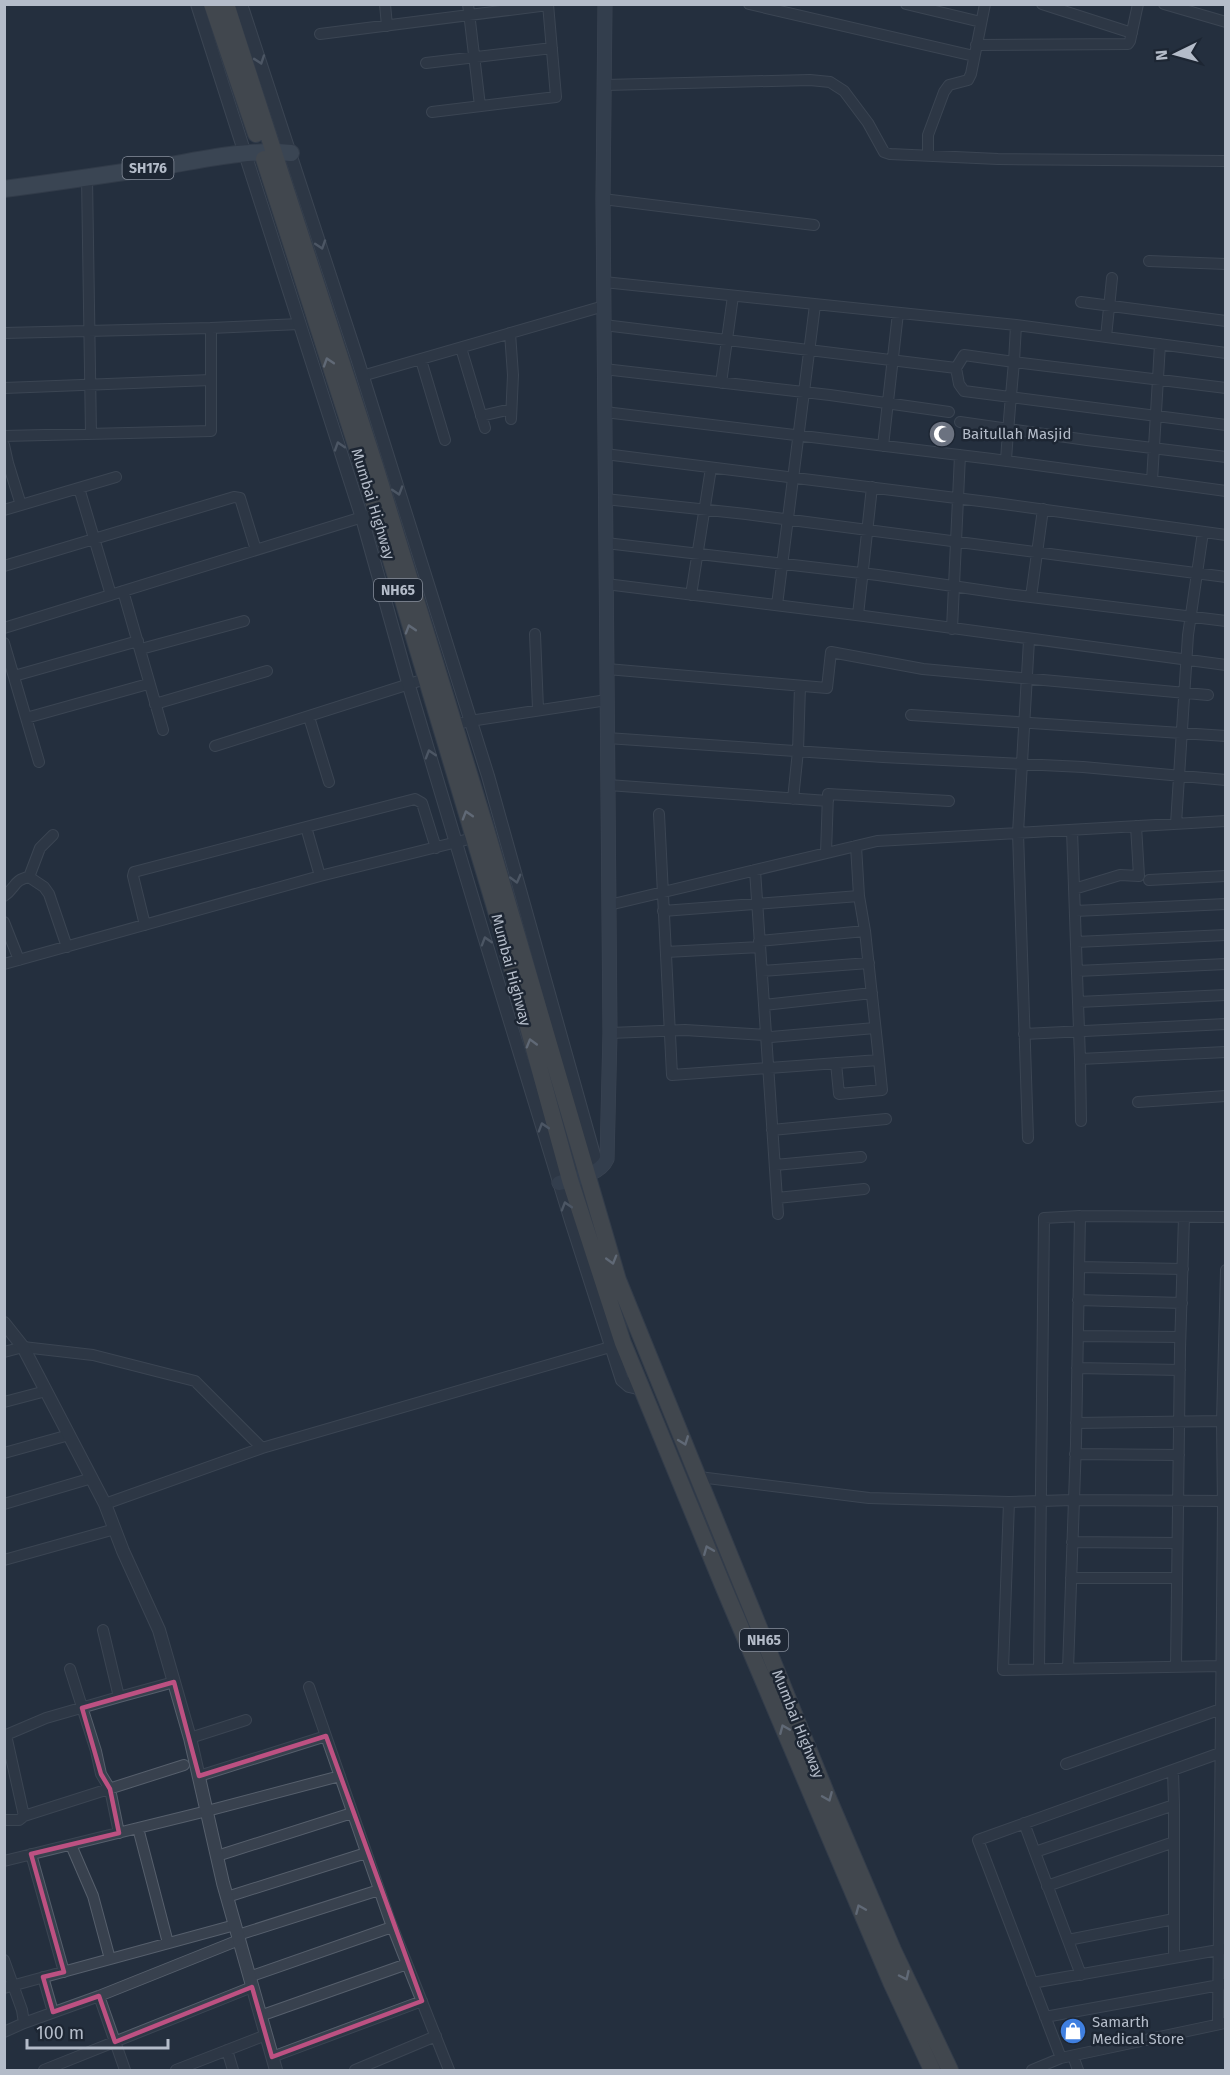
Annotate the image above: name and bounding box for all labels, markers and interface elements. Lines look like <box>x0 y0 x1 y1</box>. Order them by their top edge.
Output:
north arrow <box>1146 24 1206 84</box>
text: N <box>1152 49 1171 61</box>
one-way arrow <box>252 54 265 65</box>
road number: SH176 <box>122 157 174 179</box>
one-way arrow <box>313 239 326 250</box>
one-way arrow <box>323 357 335 368</box>
mosque icon: Baitullah Masjid <box>927 419 957 449</box>
place label: Baitullah Masjid <box>962 425 1071 443</box>
one-way arrow <box>334 441 346 452</box>
street label: Mumbai Highway <box>348 446 399 562</box>
one-way arrow <box>391 485 403 496</box>
road number: NH65 <box>374 579 422 601</box>
one-way arrow <box>405 624 417 635</box>
one-way arrow <box>425 749 437 760</box>
one-way arrow <box>462 810 474 821</box>
one-way arrow <box>509 873 521 884</box>
street label: Mumbai Highway <box>487 912 535 1029</box>
one-way arrow <box>481 936 493 947</box>
one-way arrow <box>526 1038 538 1049</box>
one-way arrow <box>538 1122 550 1133</box>
one-way arrow <box>561 1201 573 1212</box>
one-way arrow <box>605 1254 617 1265</box>
one-way arrow <box>677 1435 690 1445</box>
one-way arrow <box>703 1545 715 1556</box>
road number: NH65 <box>740 1629 788 1651</box>
street label: Mumbai Highway <box>768 1667 828 1781</box>
one-way arrow <box>779 1725 791 1736</box>
one-way arrow <box>821 1790 833 1801</box>
one-way arrow <box>855 1904 867 1915</box>
one-way arrow <box>898 1969 910 1980</box>
scale bar <box>27 2012 168 2050</box>
place label: Samarth Medical Store <box>1092 2013 1184 2048</box>
shop icon: Samarth Medical Store <box>1058 2016 1088 2046</box>
text: 100 m <box>36 2022 84 2044</box>

